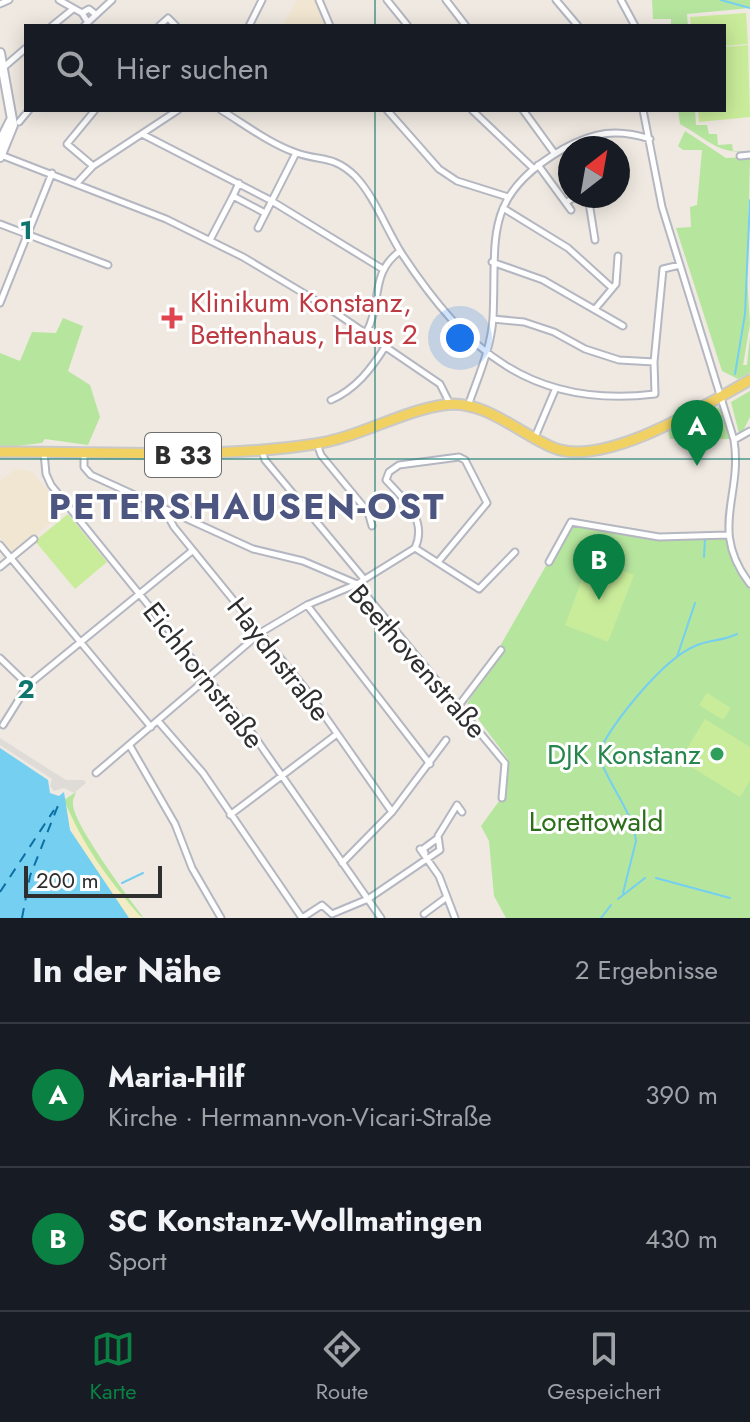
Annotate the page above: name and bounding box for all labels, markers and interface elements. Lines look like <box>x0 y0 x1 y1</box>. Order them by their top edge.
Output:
search box <box>24 24 726 112</box>
icon: search <box>52 46 96 90</box>
text: Hier suchen <box>116 47 269 90</box>
north arrow <box>558 136 630 208</box>
text: 1 <box>19 211 33 249</box>
place label: Klinikum Konstanz, Bettenhaus, Haus 2 <box>190 282 418 355</box>
marker: Klinikum Konstanz, Bettenhaus, Haus 2 <box>161 307 183 329</box>
your location <box>440 318 480 358</box>
pin: A <box>671 400 723 466</box>
road number: B 33 <box>145 433 221 477</box>
district label: PETERSHAUSEN-OST <box>49 480 445 532</box>
pin: B <box>573 534 625 600</box>
street label: Beethovenstraße <box>339 575 496 748</box>
street label: Haydnstraße <box>217 589 340 730</box>
street label: Eichhornstraße <box>133 593 274 757</box>
text: 2 <box>17 670 35 708</box>
place label: DJK Konstanz <box>547 734 701 775</box>
marker: DJK Konstanz <box>708 745 726 763</box>
park label: Lorettowald <box>529 801 663 842</box>
scale bar <box>24 862 162 898</box>
text: 200 m <box>36 864 99 896</box>
text: In der Nähe <box>32 946 222 995</box>
text: 2 Ergebnisse <box>575 951 718 989</box>
text: Maria-Hilf <box>108 1055 245 1098</box>
text: A <box>48 1076 68 1114</box>
text: 390 m <box>645 1076 718 1114</box>
text: Kirche · Hermann-von-Vicari-Straße <box>108 1098 492 1136</box>
text: SC Konstanz-Wollmatingen <box>108 1199 483 1242</box>
text: B <box>49 1220 67 1258</box>
text: 430 m <box>645 1220 718 1258</box>
text: Sport <box>108 1242 166 1280</box>
tab: Karte <box>90 1327 137 1407</box>
tab: Route <box>316 1327 368 1407</box>
tab: Gespeichert <box>547 1327 660 1407</box>

